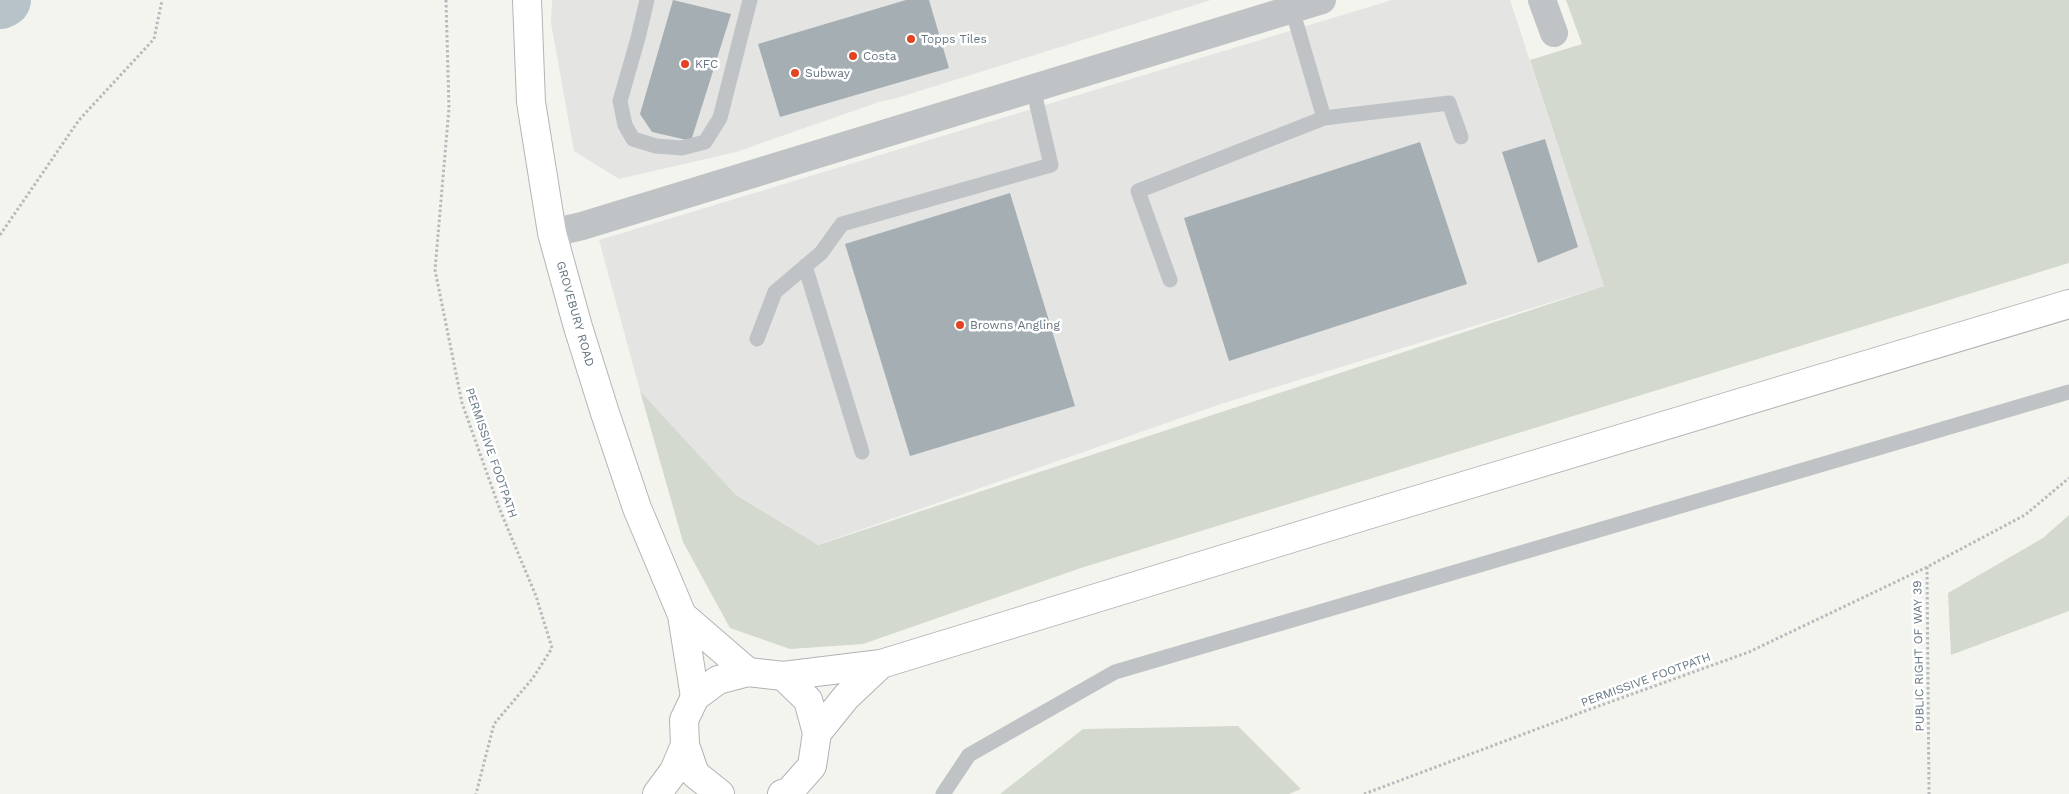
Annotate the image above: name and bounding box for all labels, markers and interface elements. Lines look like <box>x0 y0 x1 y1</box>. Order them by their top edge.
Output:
place label: Topps Tiles <box>921 32 987 46</box>
marker: Topps Tiles <box>905 33 917 45</box>
place label: Costa <box>863 49 897 63</box>
marker: Costa <box>847 50 859 62</box>
place label: KFC <box>695 57 718 71</box>
marker: KFC <box>679 58 691 70</box>
place label: Subway <box>805 66 850 80</box>
marker: Subway <box>789 67 801 79</box>
street label: GROVEBURY ROAD <box>553 260 597 368</box>
place label: Browns Angling <box>970 318 1060 332</box>
marker: Browns Angling <box>954 319 966 331</box>
street label: PERMISSIVE FOOTPATH <box>462 386 520 520</box>
street label: PUBLIC RIGHT OF WAY 39 <box>1910 580 1928 732</box>
street label: PERMISSIVE FOOTPATH <box>1579 650 1713 710</box>

